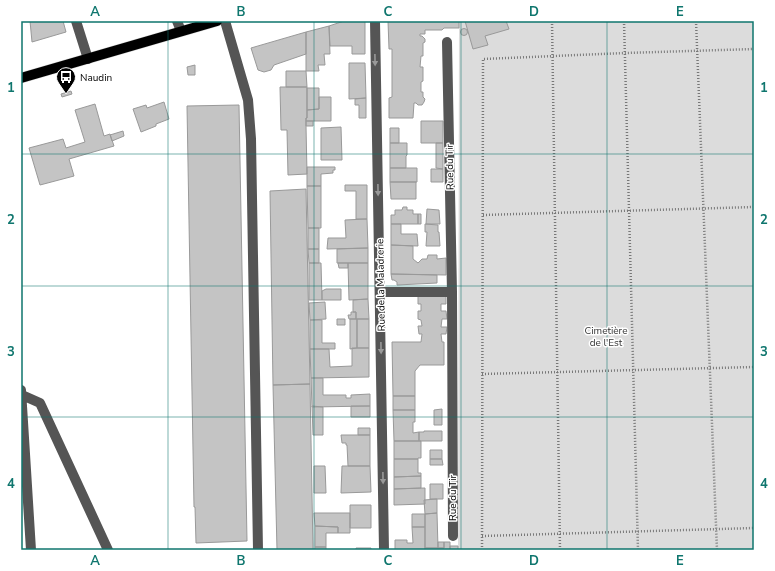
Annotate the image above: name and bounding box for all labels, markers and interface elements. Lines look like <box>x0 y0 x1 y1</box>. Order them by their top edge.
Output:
text: A <box>90 3 100 21</box>
text: B <box>237 3 246 21</box>
text: C <box>384 3 393 21</box>
text: D <box>529 3 539 21</box>
text: E <box>676 3 684 21</box>
one-way arrow <box>372 54 378 67</box>
bus stop icon: Naudin <box>55 66 77 94</box>
place label: Naudin <box>80 71 112 85</box>
text: 1 <box>7 79 15 97</box>
text: 1 <box>760 79 768 97</box>
street label: Rue du Tir <box>443 143 457 190</box>
one-way arrow <box>375 184 381 197</box>
text: 2 <box>7 211 15 229</box>
text: 2 <box>760 211 768 229</box>
street label: Rue de la Maladrerie <box>373 238 389 331</box>
park label: Cimetière de l'Est <box>585 324 627 350</box>
one-way arrow <box>378 342 384 355</box>
text: 3 <box>7 343 15 361</box>
text: 3 <box>760 343 768 361</box>
one-way arrow <box>380 472 386 485</box>
text: 4 <box>7 475 15 493</box>
street label: Rue du Tir <box>446 475 460 521</box>
text: 4 <box>760 475 768 493</box>
text: A <box>90 552 100 570</box>
text: B <box>237 552 246 570</box>
text: C <box>384 552 393 570</box>
text: D <box>529 552 539 570</box>
text: E <box>676 552 684 570</box>

